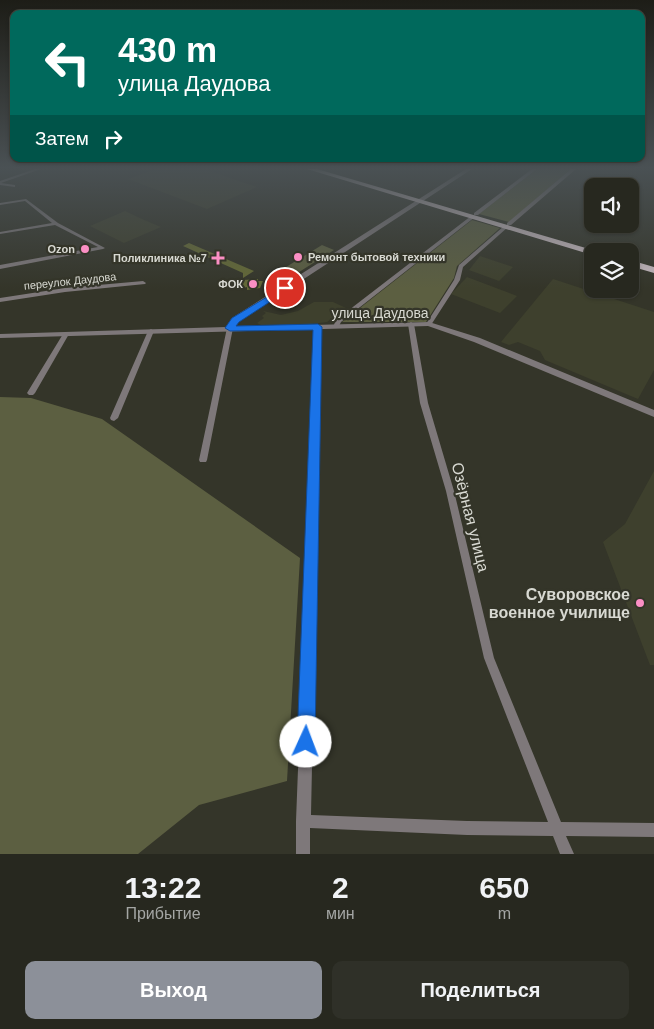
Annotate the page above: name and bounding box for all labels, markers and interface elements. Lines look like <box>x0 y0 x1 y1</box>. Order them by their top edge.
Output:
icon: left <box>35 30 100 95</box>
text: 430 m <box>118 30 217 69</box>
text: улица Даудова <box>118 71 271 96</box>
icon: right <box>99 125 127 153</box>
text: Затем <box>35 128 89 149</box>
map controls <box>584 178 639 298</box>
button: sound <box>584 178 639 233</box>
place label: Ozon <box>48 243 75 255</box>
marker: Ozon <box>79 243 91 255</box>
button: layers <box>584 243 639 298</box>
marker: Поликлиника №7 <box>211 251 225 265</box>
marker: Ремонт бытовой техники <box>292 251 304 263</box>
place label: Ремонт бытовой техники <box>308 251 445 263</box>
place label: Поликлиника №7 <box>113 252 207 264</box>
pin <box>264 267 306 309</box>
street label: переулок Даудова <box>23 270 118 292</box>
icon: arrive <box>271 274 299 302</box>
place label: ФОК <box>218 278 243 290</box>
marker: ФОК <box>247 278 259 290</box>
street label: улица Даудова <box>331 305 429 321</box>
street label: Озёрная улица <box>449 461 492 574</box>
place label: Суворовское военное училище <box>489 586 630 621</box>
marker: Суворовское военное училище <box>634 597 646 609</box>
position arrow <box>279 715 331 767</box>
text: 13:22 <box>125 871 201 904</box>
text: 2 <box>332 871 349 904</box>
text: 650 <box>479 871 529 904</box>
text: Прибытие <box>125 905 201 922</box>
text: мин <box>326 905 355 922</box>
text: m <box>498 905 511 922</box>
button: Выход <box>25 961 322 1019</box>
button: Поделиться <box>332 961 629 1019</box>

